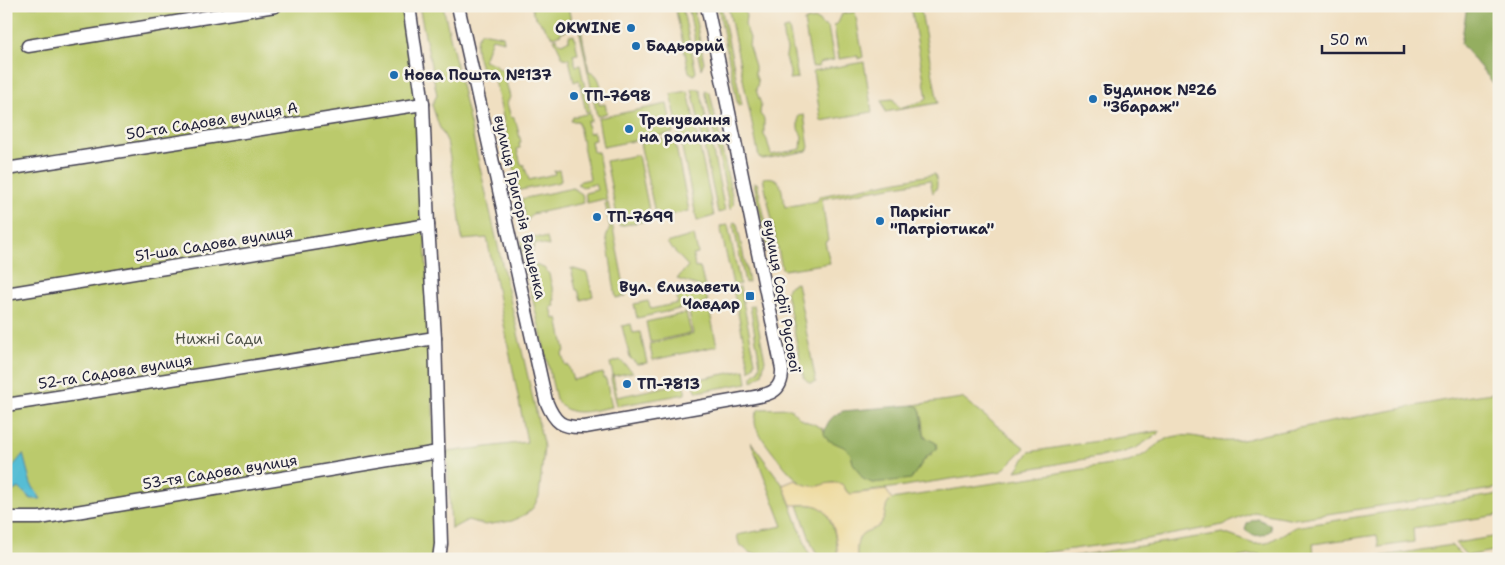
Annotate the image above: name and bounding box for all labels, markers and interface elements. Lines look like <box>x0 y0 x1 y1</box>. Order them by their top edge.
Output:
place label: OKWINE <box>555 18 621 38</box>
marker: OKWINE <box>625 22 637 34</box>
scale bar <box>1322 22 1405 54</box>
text: 50 m <box>1330 30 1368 50</box>
place label: Бадьорий <box>646 36 725 56</box>
marker: Бадьорий <box>630 40 642 52</box>
place label: Нова Пошта №137 <box>404 65 552 85</box>
marker: Нова Пошта №137 <box>388 69 400 81</box>
place label: Будинок №26 "Збараж" <box>1103 80 1217 117</box>
place label: ТП-7698 <box>584 86 651 106</box>
marker: ТП-7698 <box>568 90 580 102</box>
marker: Будинок №26 "Збараж" <box>1087 93 1099 105</box>
street label: 50-та Садова вулиця А <box>125 98 299 144</box>
place label: Тренування на роликах <box>639 110 731 147</box>
street label: вулиця Григорія Ващенка <box>489 113 551 302</box>
marker: Тренування на роликах <box>623 123 635 135</box>
place label: Паркінг "Патріотика" <box>890 202 995 239</box>
place label: ТП-7699 <box>607 207 674 227</box>
marker: ТП-7699 <box>591 211 603 223</box>
marker: Паркінг "Патріотика" <box>874 215 886 227</box>
street label: вулиця Софії Русової <box>759 218 805 375</box>
street label: 51-ша Садова вулиця <box>134 222 294 266</box>
place label: Вул. Єлизавети Чавдар <box>619 277 741 314</box>
marker: Вул. Єлизавети Чавдар <box>744 290 756 302</box>
park label: Нижні Сади <box>175 329 263 349</box>
street label: 52-га Садова вулиця <box>37 350 193 394</box>
place label: ТП-7813 <box>637 374 700 394</box>
marker: ТП-7813 <box>621 378 633 390</box>
street label: 53-тя Садова вулиця <box>141 450 299 494</box>

